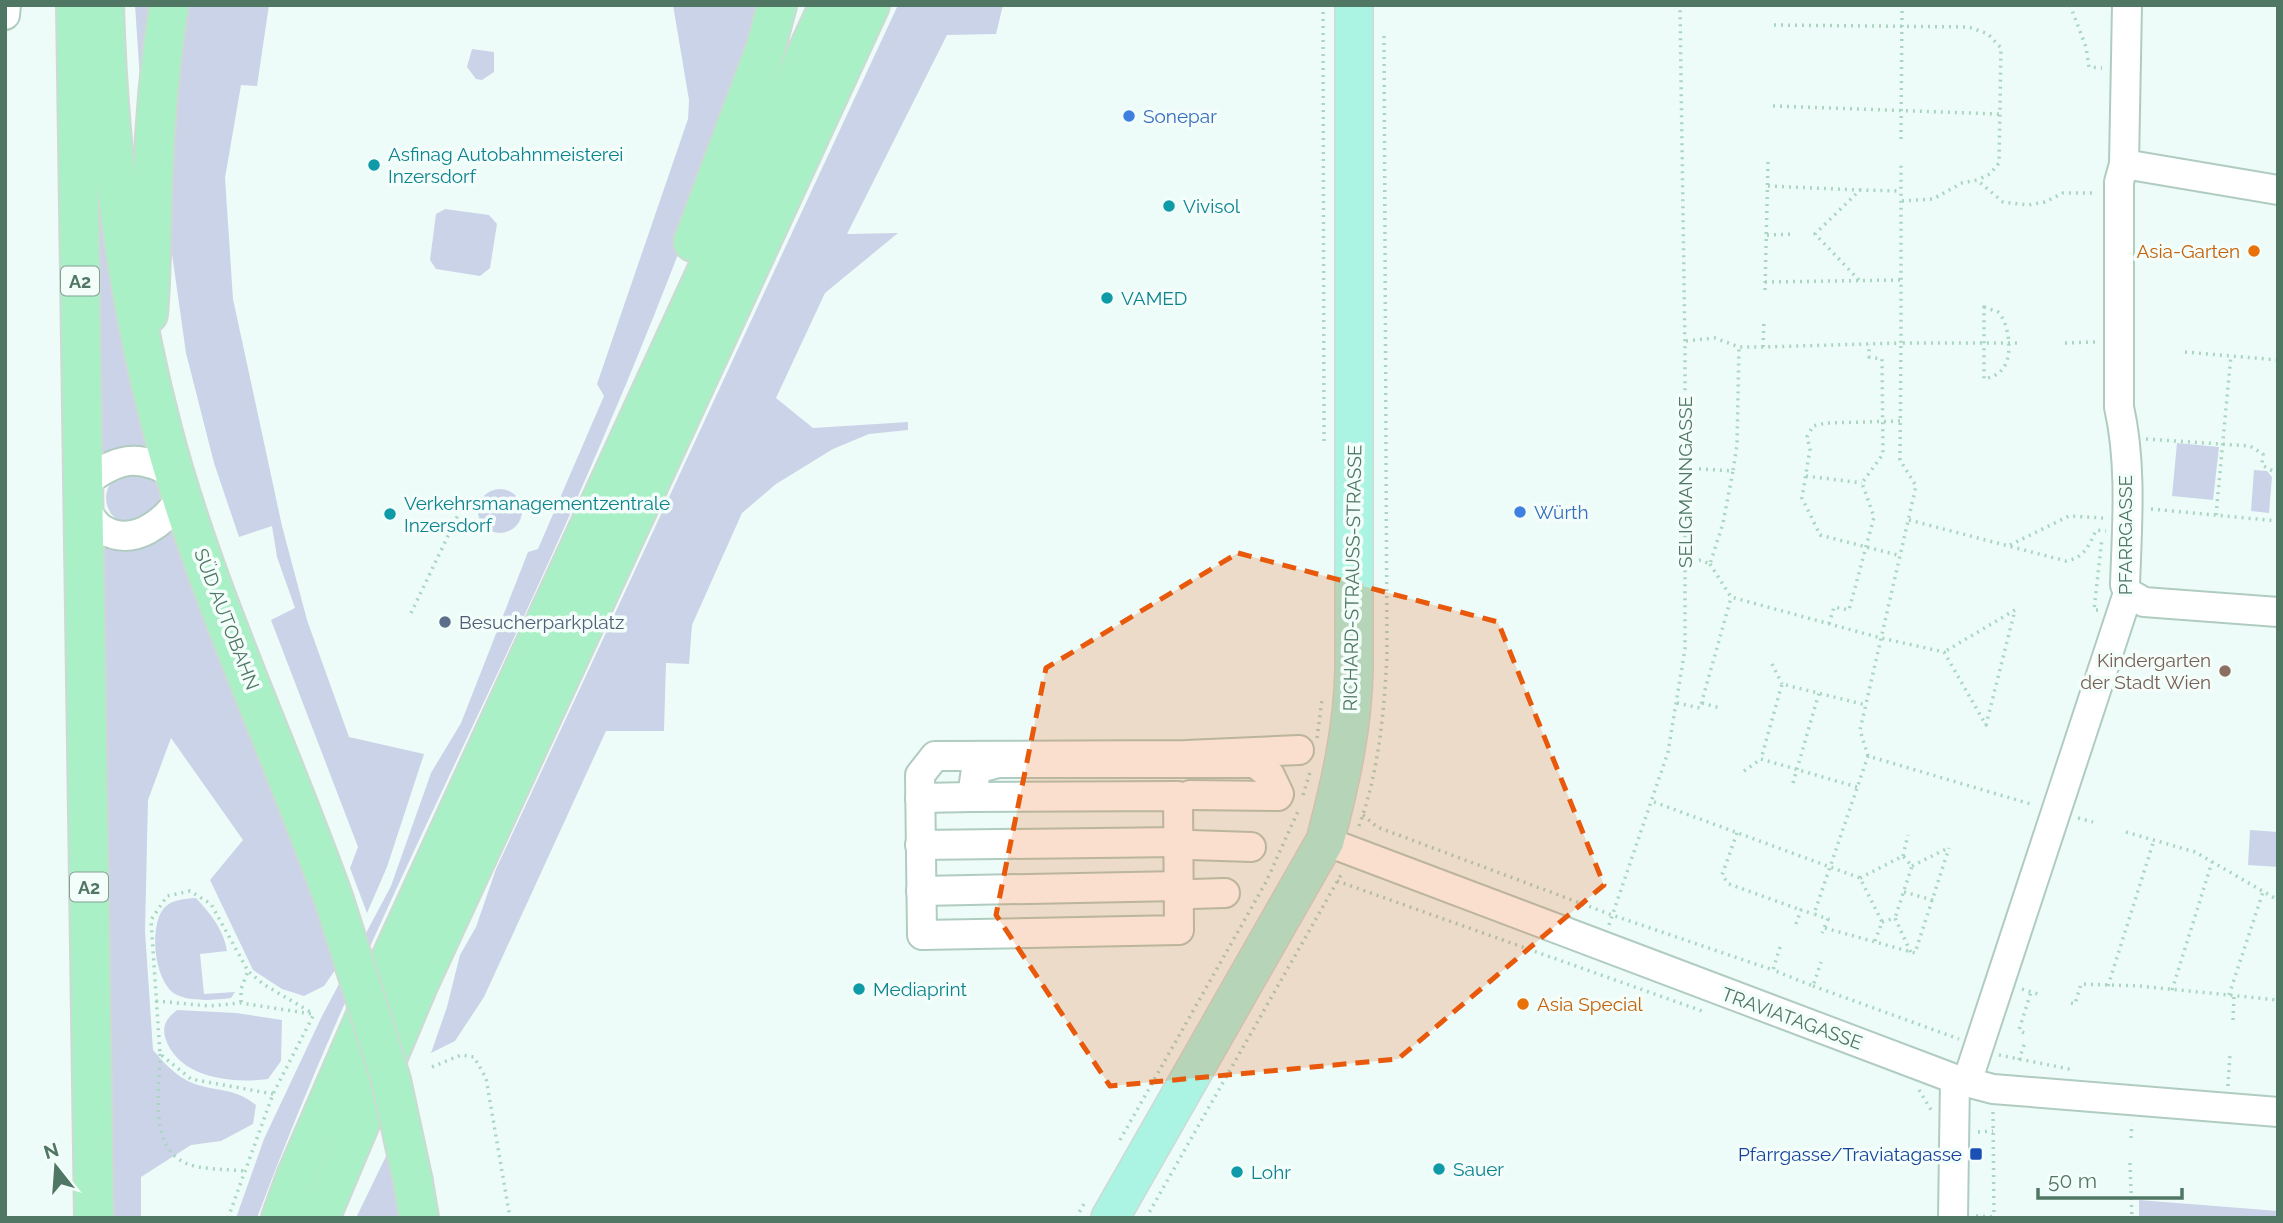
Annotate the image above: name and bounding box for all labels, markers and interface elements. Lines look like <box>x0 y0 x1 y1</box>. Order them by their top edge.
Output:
place label: Sonepar <box>1143 105 1217 127</box>
marker: Sonepar <box>1121 108 1137 124</box>
place label: Asfinag Autobahnmeisterei Inzersdorf <box>388 143 623 187</box>
marker: Asfinag Autobahnmeisterei Inzersdorf <box>366 157 382 173</box>
place label: Vivisol <box>1183 195 1241 217</box>
marker: Vivisol <box>1161 198 1177 214</box>
place label: Asia-Garten <box>2137 240 2240 262</box>
marker: Asia-Garten <box>2246 243 2262 259</box>
road number: A2 <box>61 267 99 296</box>
place label: VAMED <box>1121 287 1187 309</box>
marker: VAMED <box>1099 290 1115 306</box>
street label: SELIGMANNGASSE <box>1674 396 1696 568</box>
street label: RICHARD-STRAUSS-STRASSE <box>1339 444 1365 712</box>
street label: PFARRGASSE <box>2114 475 2136 595</box>
place label: Verkehrsmanagementzentrale Inzersdorf <box>404 492 670 536</box>
place label: Würth <box>1534 501 1589 523</box>
marker: Würth <box>1512 504 1528 520</box>
marker: Verkehrsmanagementzentrale Inzersdorf <box>382 506 398 522</box>
street label: SÜD AUTOBAHN <box>190 545 264 693</box>
place label: Besucherparkplatz <box>459 611 624 633</box>
marker: Besucherparkplatz <box>437 614 453 630</box>
place label: Kindergarten der Stadt Wien <box>2080 649 2211 693</box>
marker: Kindergarten der Stadt Wien <box>2217 663 2233 679</box>
road number: A2 <box>70 872 108 902</box>
place label: Mediaprint <box>873 978 967 1000</box>
marker: Mediaprint <box>851 981 867 997</box>
street label: TRAVIATAGASSE <box>1719 982 1865 1054</box>
place label: Asia Special <box>1537 993 1644 1015</box>
marker: Asia Special <box>1515 996 1531 1012</box>
north arrow <box>21 1132 91 1202</box>
text: N <box>41 1138 61 1163</box>
place label: Pfarrgasse/Traviatagasse <box>1738 1143 1962 1165</box>
marker: Pfarrgasse/Traviatagasse <box>1968 1146 1984 1162</box>
scale bar <box>2038 1156 2182 1200</box>
place label: Sauer <box>1453 1158 1504 1180</box>
place label: Lohr <box>1251 1161 1291 1183</box>
marker: Sauer <box>1431 1161 1447 1177</box>
marker: Lohr <box>1229 1164 1245 1180</box>
text: 50 m <box>2048 1168 2097 1193</box>

